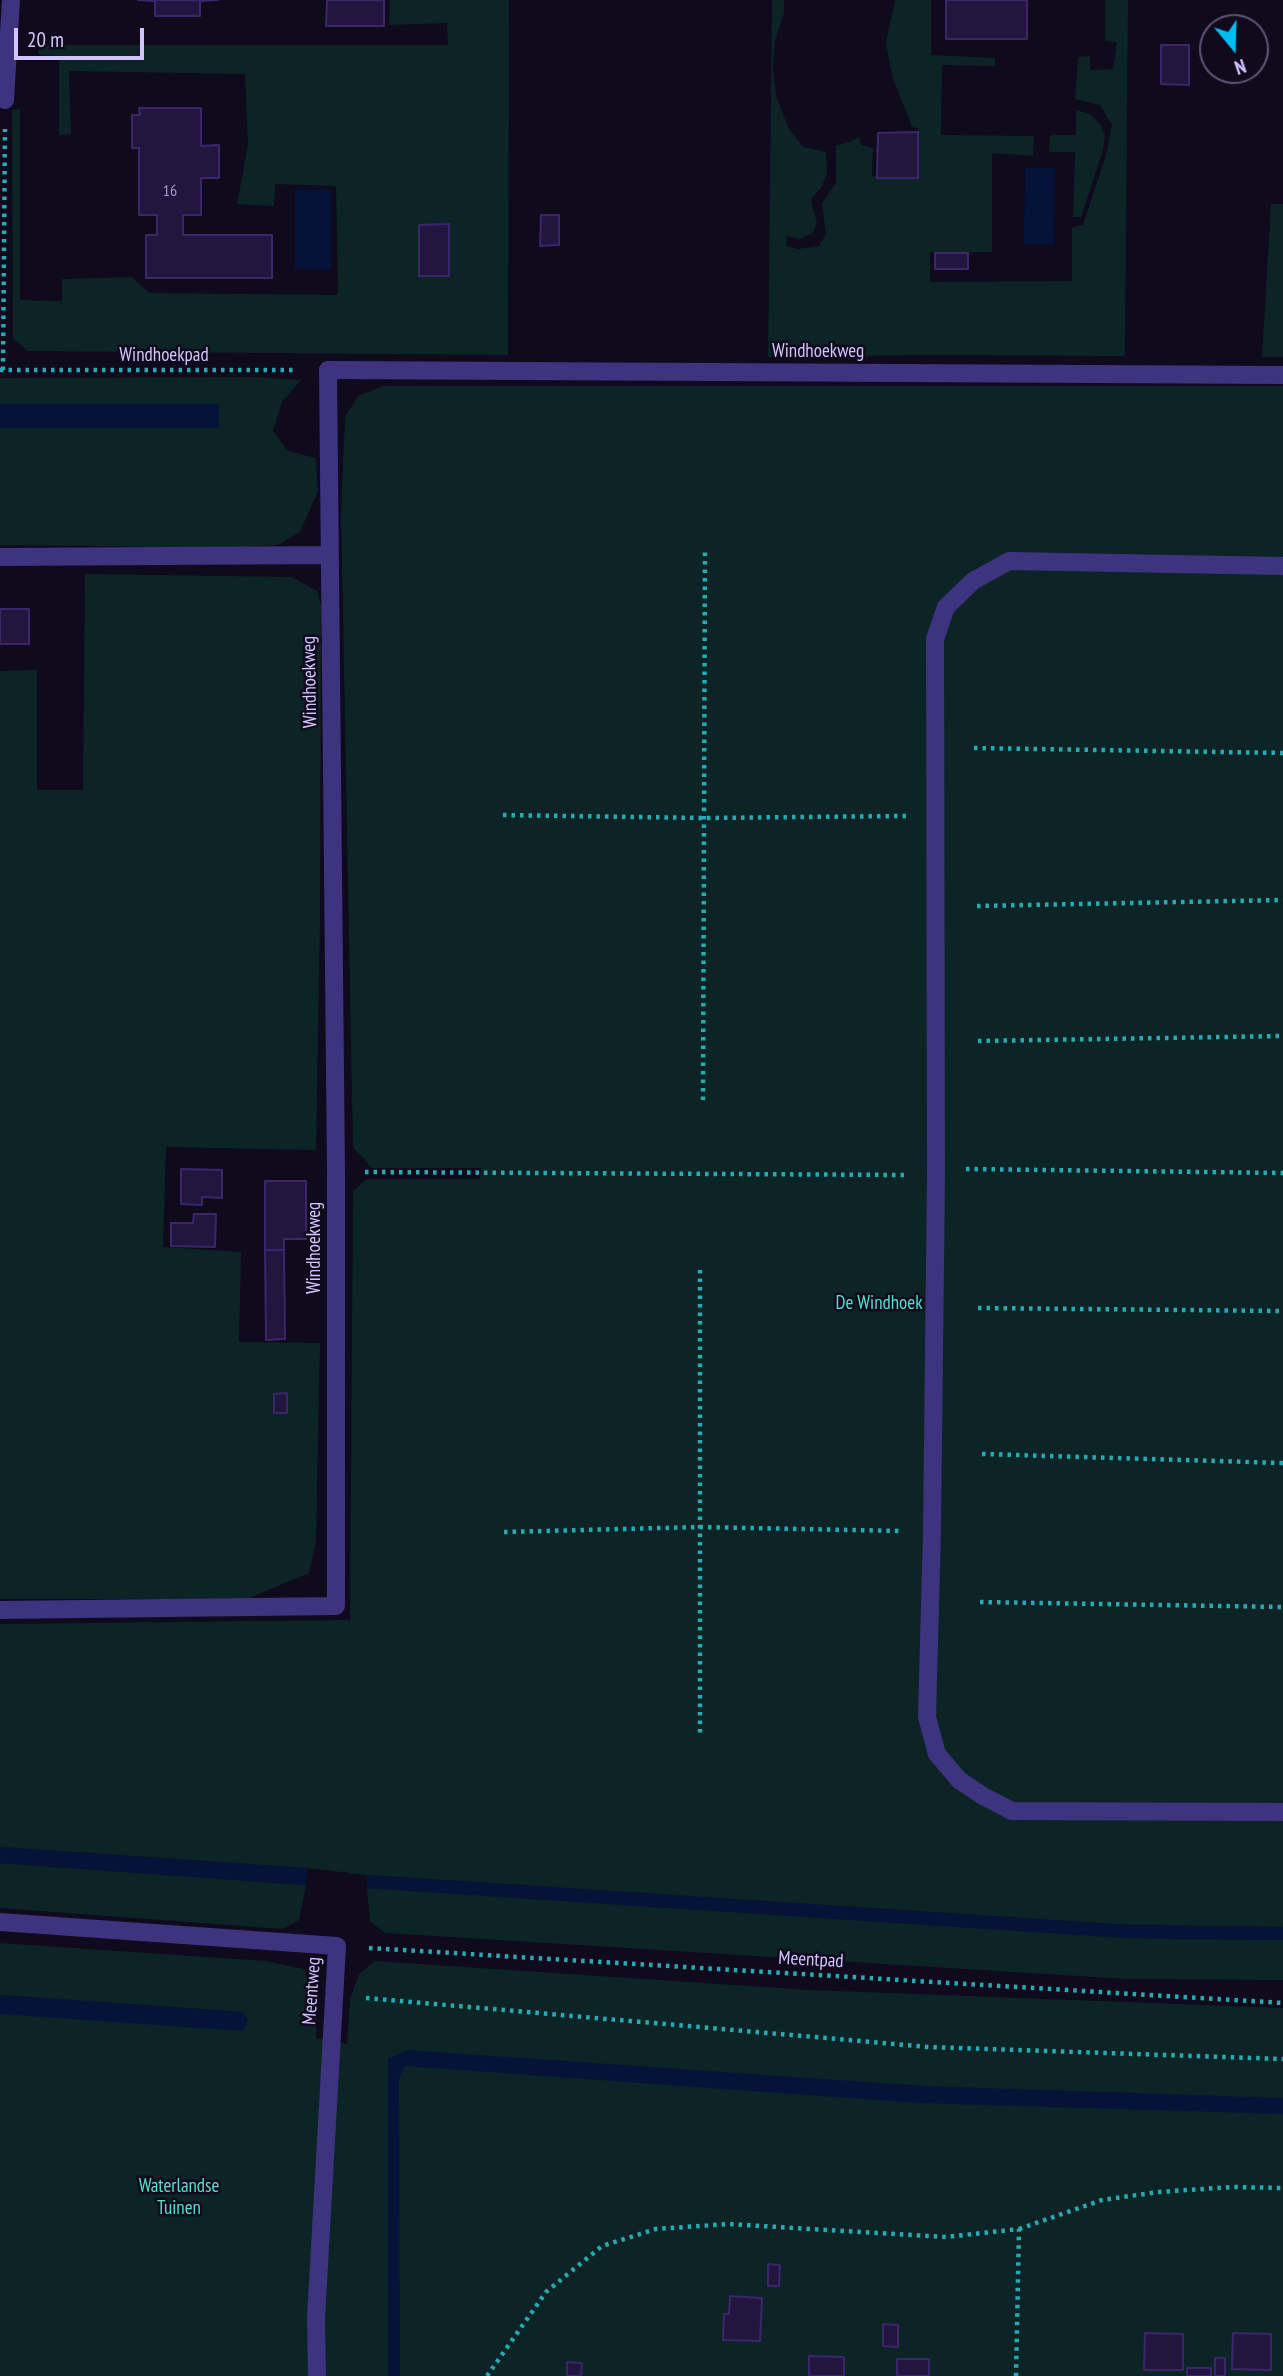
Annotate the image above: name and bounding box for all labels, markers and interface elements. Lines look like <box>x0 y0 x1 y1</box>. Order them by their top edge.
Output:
scale bar <box>18 14 147 58</box>
north arrow <box>1199 14 1269 84</box>
text: 20 m <box>27 26 64 53</box>
text: N <box>1231 54 1249 80</box>
house number: 16 <box>163 181 177 201</box>
street label: Windhoekweg <box>772 341 864 363</box>
street label: Windhoekpad <box>119 345 209 367</box>
street label: Windhoekweg <box>298 636 322 728</box>
street label: Windhoekweg <box>304 1202 326 1294</box>
park label: De Windhoek <box>835 1293 923 1315</box>
street label: Meentpad <box>778 1947 844 1973</box>
street label: Meentweg <box>298 1956 326 2026</box>
park label: Waterlandse Tuinen <box>139 2176 219 2220</box>

